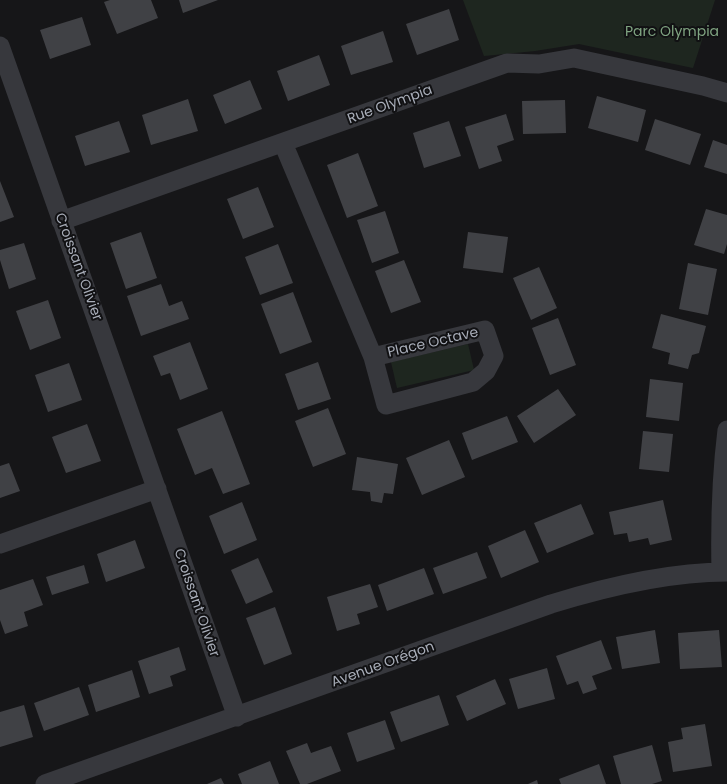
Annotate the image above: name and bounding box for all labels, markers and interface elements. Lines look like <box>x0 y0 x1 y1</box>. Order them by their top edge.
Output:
park label: Parc Olympia <box>625 24 719 40</box>
street label: Rue Olympia <box>345 82 435 128</box>
street label: Croissant Olivier <box>51 211 105 323</box>
street label: Place Octave <box>386 324 480 362</box>
street label: Croissant Olivier <box>170 547 222 659</box>
street label: Avenue Orégon <box>329 639 437 691</box>

